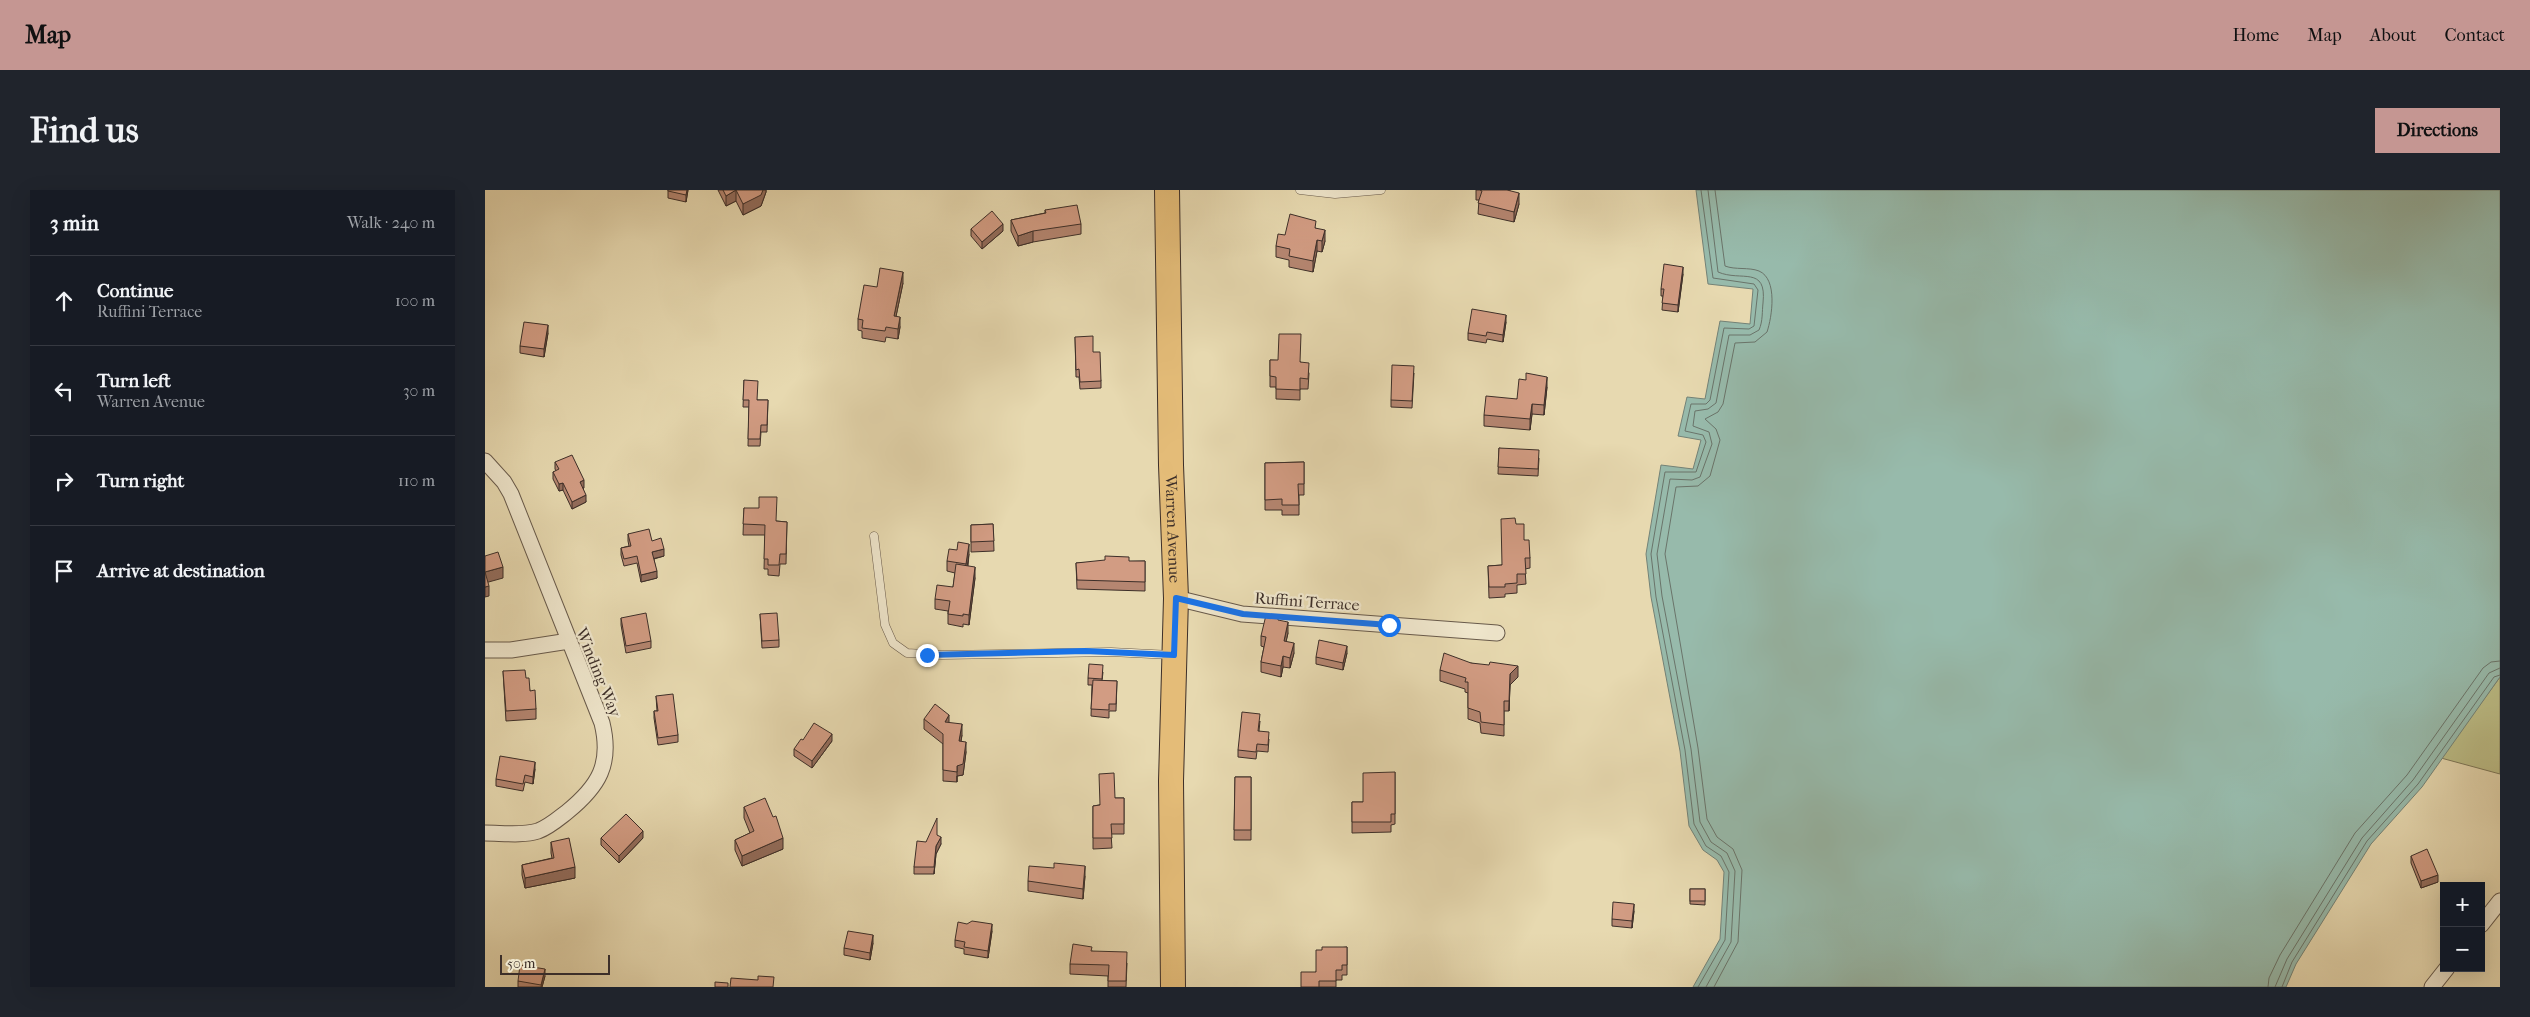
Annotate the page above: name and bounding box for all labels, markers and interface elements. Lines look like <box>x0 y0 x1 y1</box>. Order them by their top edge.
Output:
text: Map <box>25 21 71 49</box>
text: Home <box>2232 25 2279 46</box>
text: Map <box>2307 25 2342 46</box>
text: About <box>2370 25 2416 46</box>
text: Contact <box>2444 25 2505 46</box>
button: Directions <box>2375 108 2500 153</box>
text: Find us <box>30 110 139 151</box>
text: 3 min <box>50 211 99 235</box>
text: Walk · 240 m <box>347 213 435 232</box>
text: Continue <box>97 280 173 302</box>
icon: ahead <box>50 287 78 315</box>
text: 100 m <box>395 291 435 310</box>
text: Ruffini Terrace <box>97 302 202 321</box>
text: Turn left <box>97 370 171 392</box>
icon: left <box>50 377 78 405</box>
text: 30 m <box>403 381 435 400</box>
text: Warren Avenue <box>97 392 205 411</box>
icon: right <box>50 467 78 495</box>
text: Turn right <box>97 470 184 492</box>
text: 110 m <box>398 471 435 490</box>
street label: Warren Avenue <box>1161 474 1184 583</box>
icon: arrive <box>50 557 78 585</box>
text: Arrive at destination <box>97 560 265 582</box>
street label: Ruffini Terrace <box>1254 588 1360 615</box>
route start <box>1378 614 1401 637</box>
street label: Winding Way <box>572 624 625 720</box>
route end <box>916 644 939 667</box>
map controls <box>2440 882 2485 972</box>
button: + <box>2440 882 2485 927</box>
button: − <box>2440 927 2485 972</box>
scale bar <box>500 952 610 975</box>
text: 50 m <box>507 955 535 972</box>

